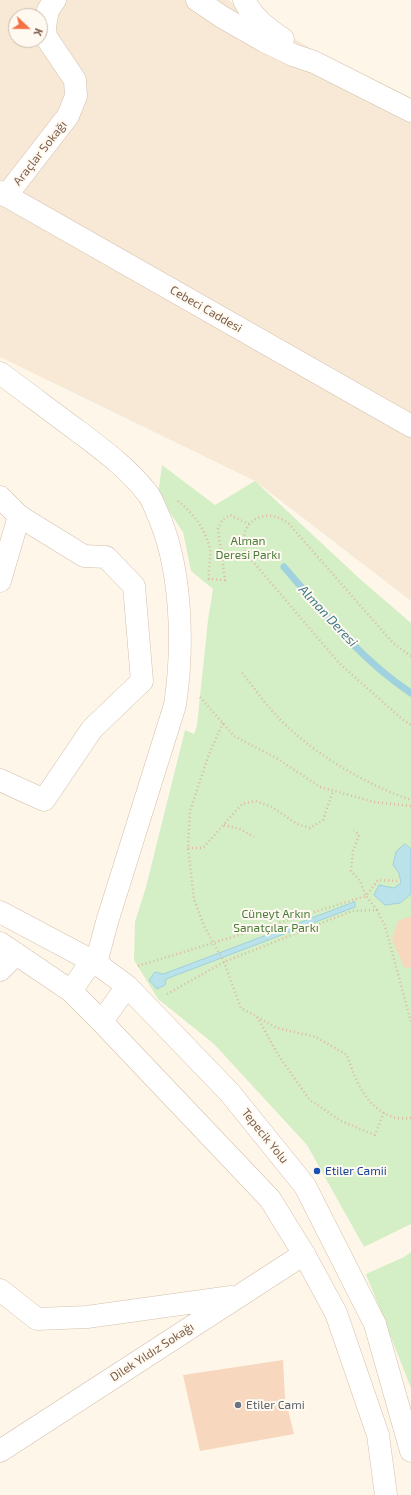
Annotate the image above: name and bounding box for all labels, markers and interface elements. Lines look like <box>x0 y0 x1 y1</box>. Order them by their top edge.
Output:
north arrow <box>8 8 48 48</box>
text: K <box>31 27 46 38</box>
street label: Araçlar Sokağı <box>10 118 70 188</box>
street label: Cebeci Caddesi <box>167 283 245 335</box>
park label: Alman Deresi Parkı <box>216 534 280 562</box>
water label: Alman Deresi <box>296 582 360 650</box>
park label: Cüneyt Arkın Sanatçılar Parkı <box>233 907 319 935</box>
street label: Tepecik Yolu <box>239 1106 291 1166</box>
place label: Etiler Camii <box>325 1164 387 1178</box>
marker: Etiler Camii <box>312 1166 322 1176</box>
street label: Dilek Yıldız Sokağı <box>107 1320 197 1384</box>
place label: Etiler Cami <box>246 1398 305 1412</box>
marker: Etiler Cami <box>233 1400 243 1410</box>

